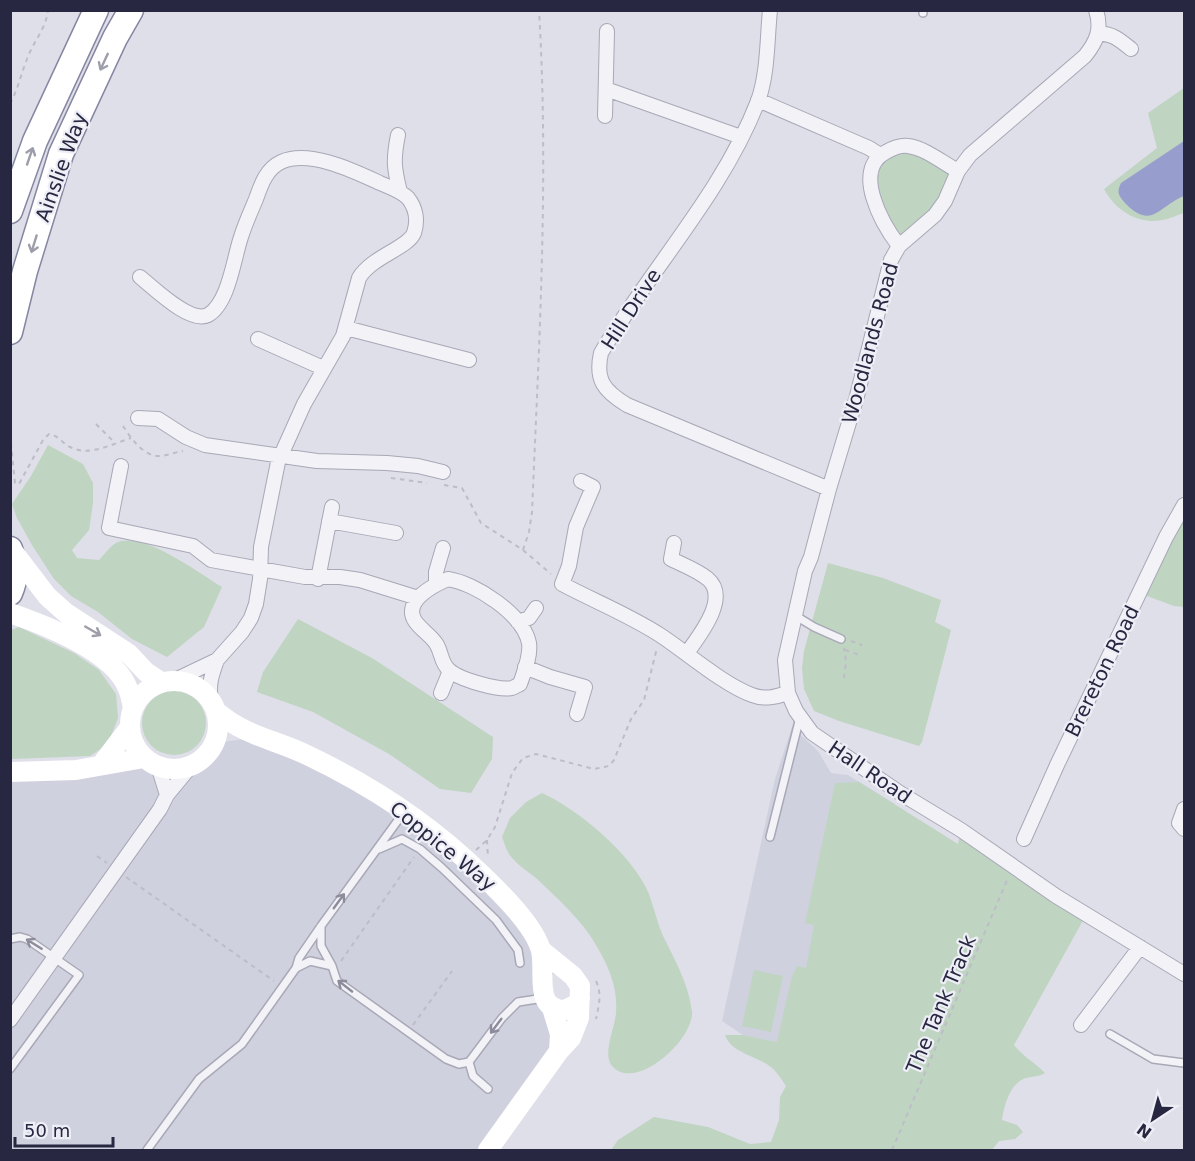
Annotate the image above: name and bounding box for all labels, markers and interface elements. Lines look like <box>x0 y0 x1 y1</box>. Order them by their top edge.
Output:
one-way arrow <box>97 53 109 71</box>
street label: Ainslie Way <box>30 109 92 225</box>
one-way arrow <box>25 147 36 166</box>
one-way arrow <box>27 234 38 253</box>
street label: Woodlands Road <box>837 260 903 426</box>
street label: Hill Drive <box>596 264 666 354</box>
street label: Brereton Road <box>1060 601 1144 741</box>
one-way arrow <box>84 626 102 637</box>
street label: Hall Road <box>824 736 916 808</box>
street label: Coppice Way <box>385 796 501 896</box>
one-way arrow <box>332 894 345 910</box>
street label: The Tank Track <box>901 931 981 1078</box>
one-way arrow <box>26 937 43 949</box>
one-way arrow <box>337 979 353 992</box>
one-way arrow <box>490 1017 502 1033</box>
north arrow <box>1123 1089 1183 1149</box>
scale bar <box>15 1110 112 1148</box>
text: N <box>1133 1119 1155 1142</box>
text: 50 m <box>24 1120 70 1141</box>

